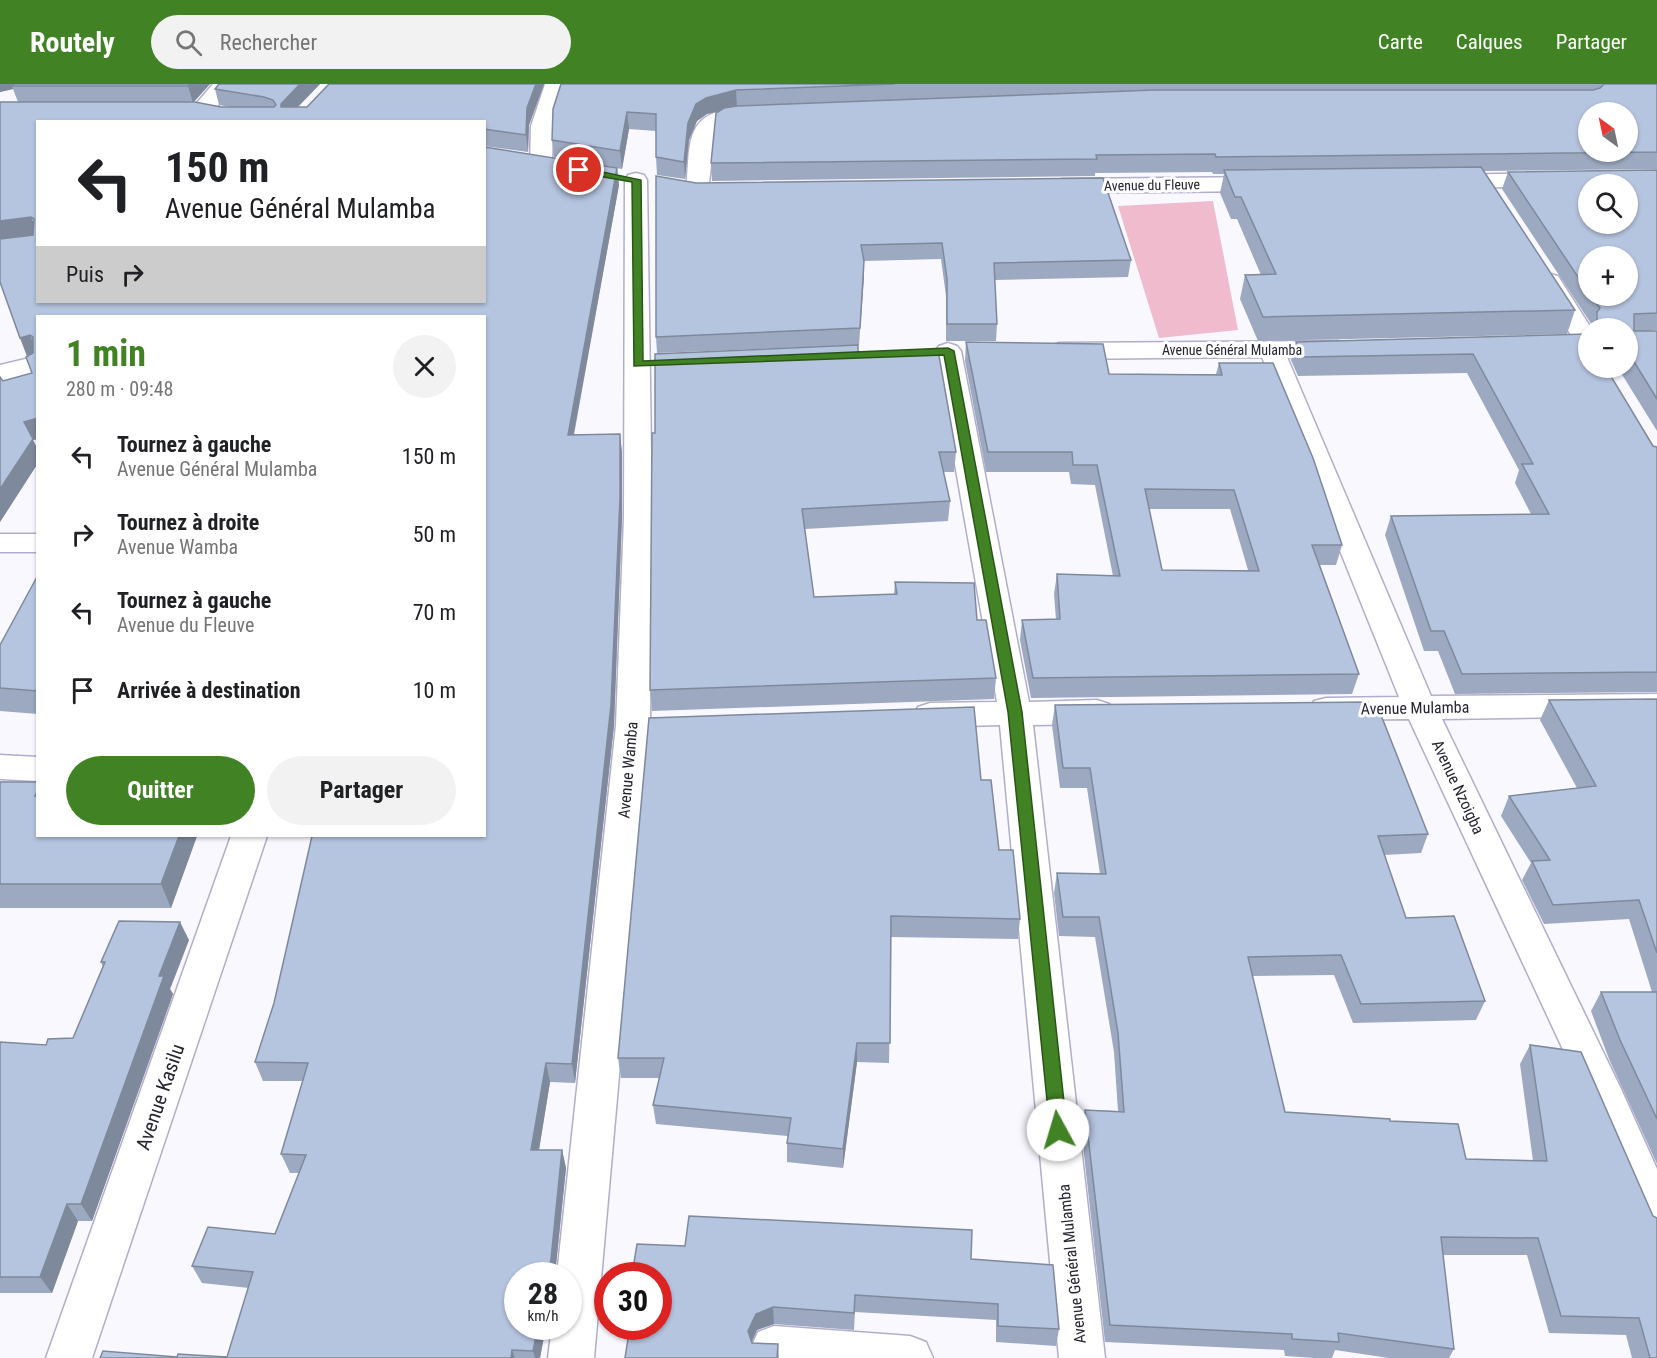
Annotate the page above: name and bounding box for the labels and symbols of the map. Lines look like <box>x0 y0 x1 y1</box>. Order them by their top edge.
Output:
north arrow <box>1578 102 1638 162</box>
pin <box>553 144 604 195</box>
street label: Avenue du Fleuve <box>1104 176 1201 194</box>
street label: Avenue Général Mulamba <box>1162 342 1302 358</box>
street label: Avenue Mulamba <box>1361 698 1469 718</box>
street label: Avenue Wamba <box>614 721 642 819</box>
street label: Avenue Nzoigba <box>1428 737 1488 837</box>
street label: Avenue Kasilu <box>131 1041 189 1153</box>
position arrow <box>1026 1098 1090 1162</box>
street label: Avenue Général Mulamba <box>1054 1183 1090 1345</box>
speed limit sign: 30 <box>594 1262 672 1340</box>

